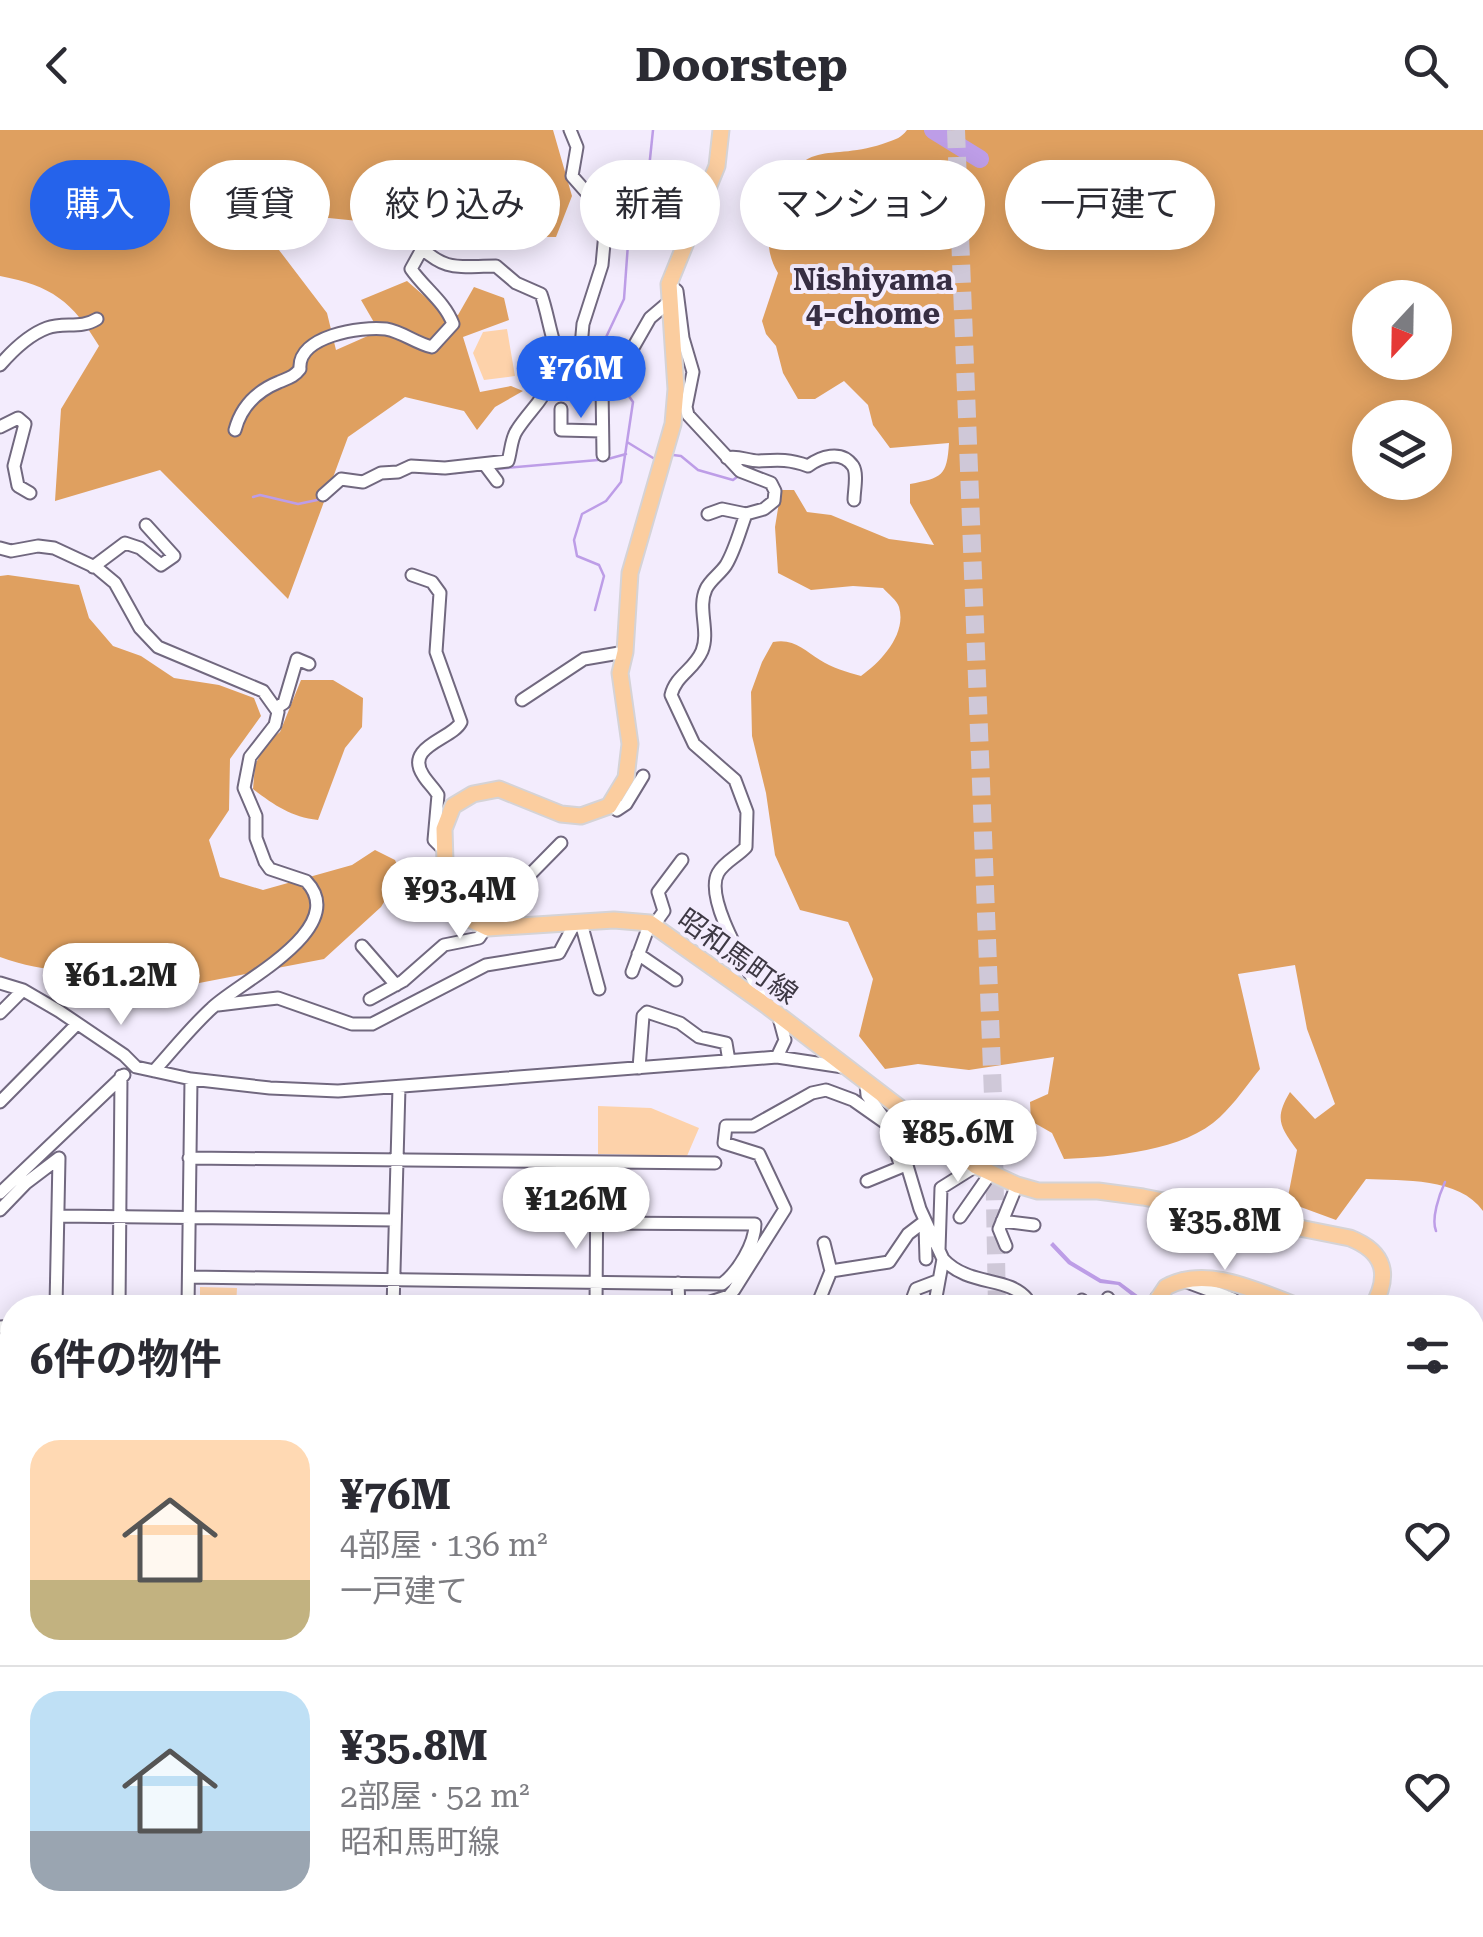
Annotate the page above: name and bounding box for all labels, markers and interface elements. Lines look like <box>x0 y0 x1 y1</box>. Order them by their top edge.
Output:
icon: back <box>30 38 85 93</box>
icon: search <box>1398 38 1453 93</box>
text: Doorstep <box>635 39 848 92</box>
chip: 購入 <box>30 160 170 250</box>
chip: 賃貸 <box>190 160 330 250</box>
chip: 絞り込み <box>350 160 560 250</box>
chip: 新着 <box>580 160 720 250</box>
chip: マンション <box>740 160 985 250</box>
chip: 一戸建て <box>1005 160 1215 250</box>
district label: Nishiyama 4-chome <box>793 262 953 331</box>
north arrow <box>1352 280 1452 380</box>
map controls <box>1352 280 1452 500</box>
pin: ¥76M <box>522 336 640 421</box>
text: ¥76M <box>539 349 623 387</box>
button: layers <box>1352 400 1452 500</box>
pin: ¥93.4M <box>379 857 541 942</box>
text: ¥93.4M <box>404 870 516 908</box>
street label: 昭和馬町線 <box>671 902 804 1011</box>
pin: ¥61.2M <box>40 943 202 1028</box>
text: ¥61.2M <box>65 956 177 994</box>
pin: ¥85.6M <box>877 1100 1039 1185</box>
text: ¥85.6M <box>902 1113 1014 1151</box>
pin: ¥126M <box>506 1167 646 1252</box>
text: ¥126M <box>525 1180 627 1218</box>
pin: ¥35.8M <box>1144 1188 1306 1273</box>
text: ¥35.8M <box>1169 1201 1281 1239</box>
icon: filters <box>1400 1328 1455 1383</box>
text: 6件の物件 <box>30 1335 222 1384</box>
text: ¥76M <box>340 1470 451 1519</box>
icon: home <box>110 1480 230 1600</box>
icon: heart <box>1400 1513 1455 1568</box>
text: 4部屋 · 136 m² <box>340 1526 548 1564</box>
text: 一戸建て <box>340 1572 468 1610</box>
text: ¥35.8M <box>340 1721 488 1770</box>
icon: home <box>110 1731 230 1851</box>
icon: heart <box>1400 1764 1455 1819</box>
text: 2部屋 · 52 m² <box>340 1777 530 1815</box>
text: 昭和馬町線 <box>340 1823 500 1861</box>

